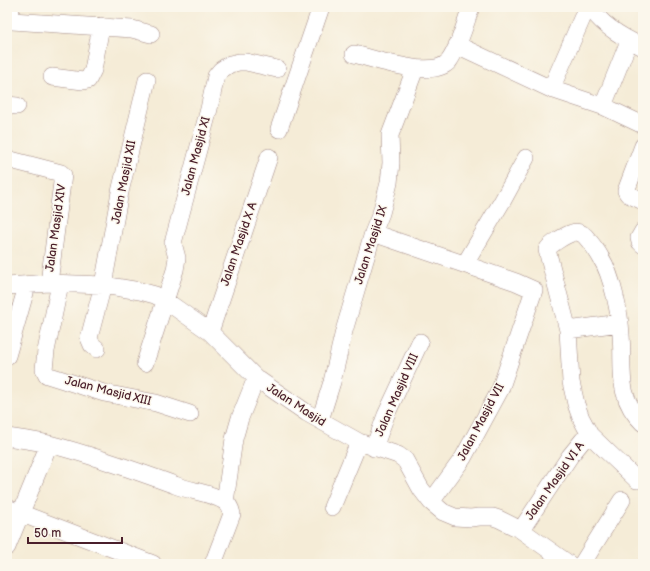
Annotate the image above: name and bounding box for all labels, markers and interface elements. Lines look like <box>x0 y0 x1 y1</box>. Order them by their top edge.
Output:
street label: Jalan Masjid XI <box>178 115 214 197</box>
street label: Jalan Masjid XII <box>109 139 139 225</box>
street label: Jalan Masjid XIV <box>42 183 70 273</box>
street label: Jalan Masjid X A <box>218 199 261 288</box>
street label: Jalan Masjid IX <box>351 204 391 286</box>
street label: Jalan Masjid VIII <box>372 351 422 439</box>
street label: Jalan Masjid XIII <box>63 373 153 409</box>
street label: Jalan Masjid <box>263 380 329 430</box>
street label: Jalan Masjid VII <box>454 380 508 463</box>
street label: Jalan Masjid VI A <box>522 438 588 523</box>
scale bar <box>28 519 122 545</box>
text: 50 m <box>34 526 61 541</box>

